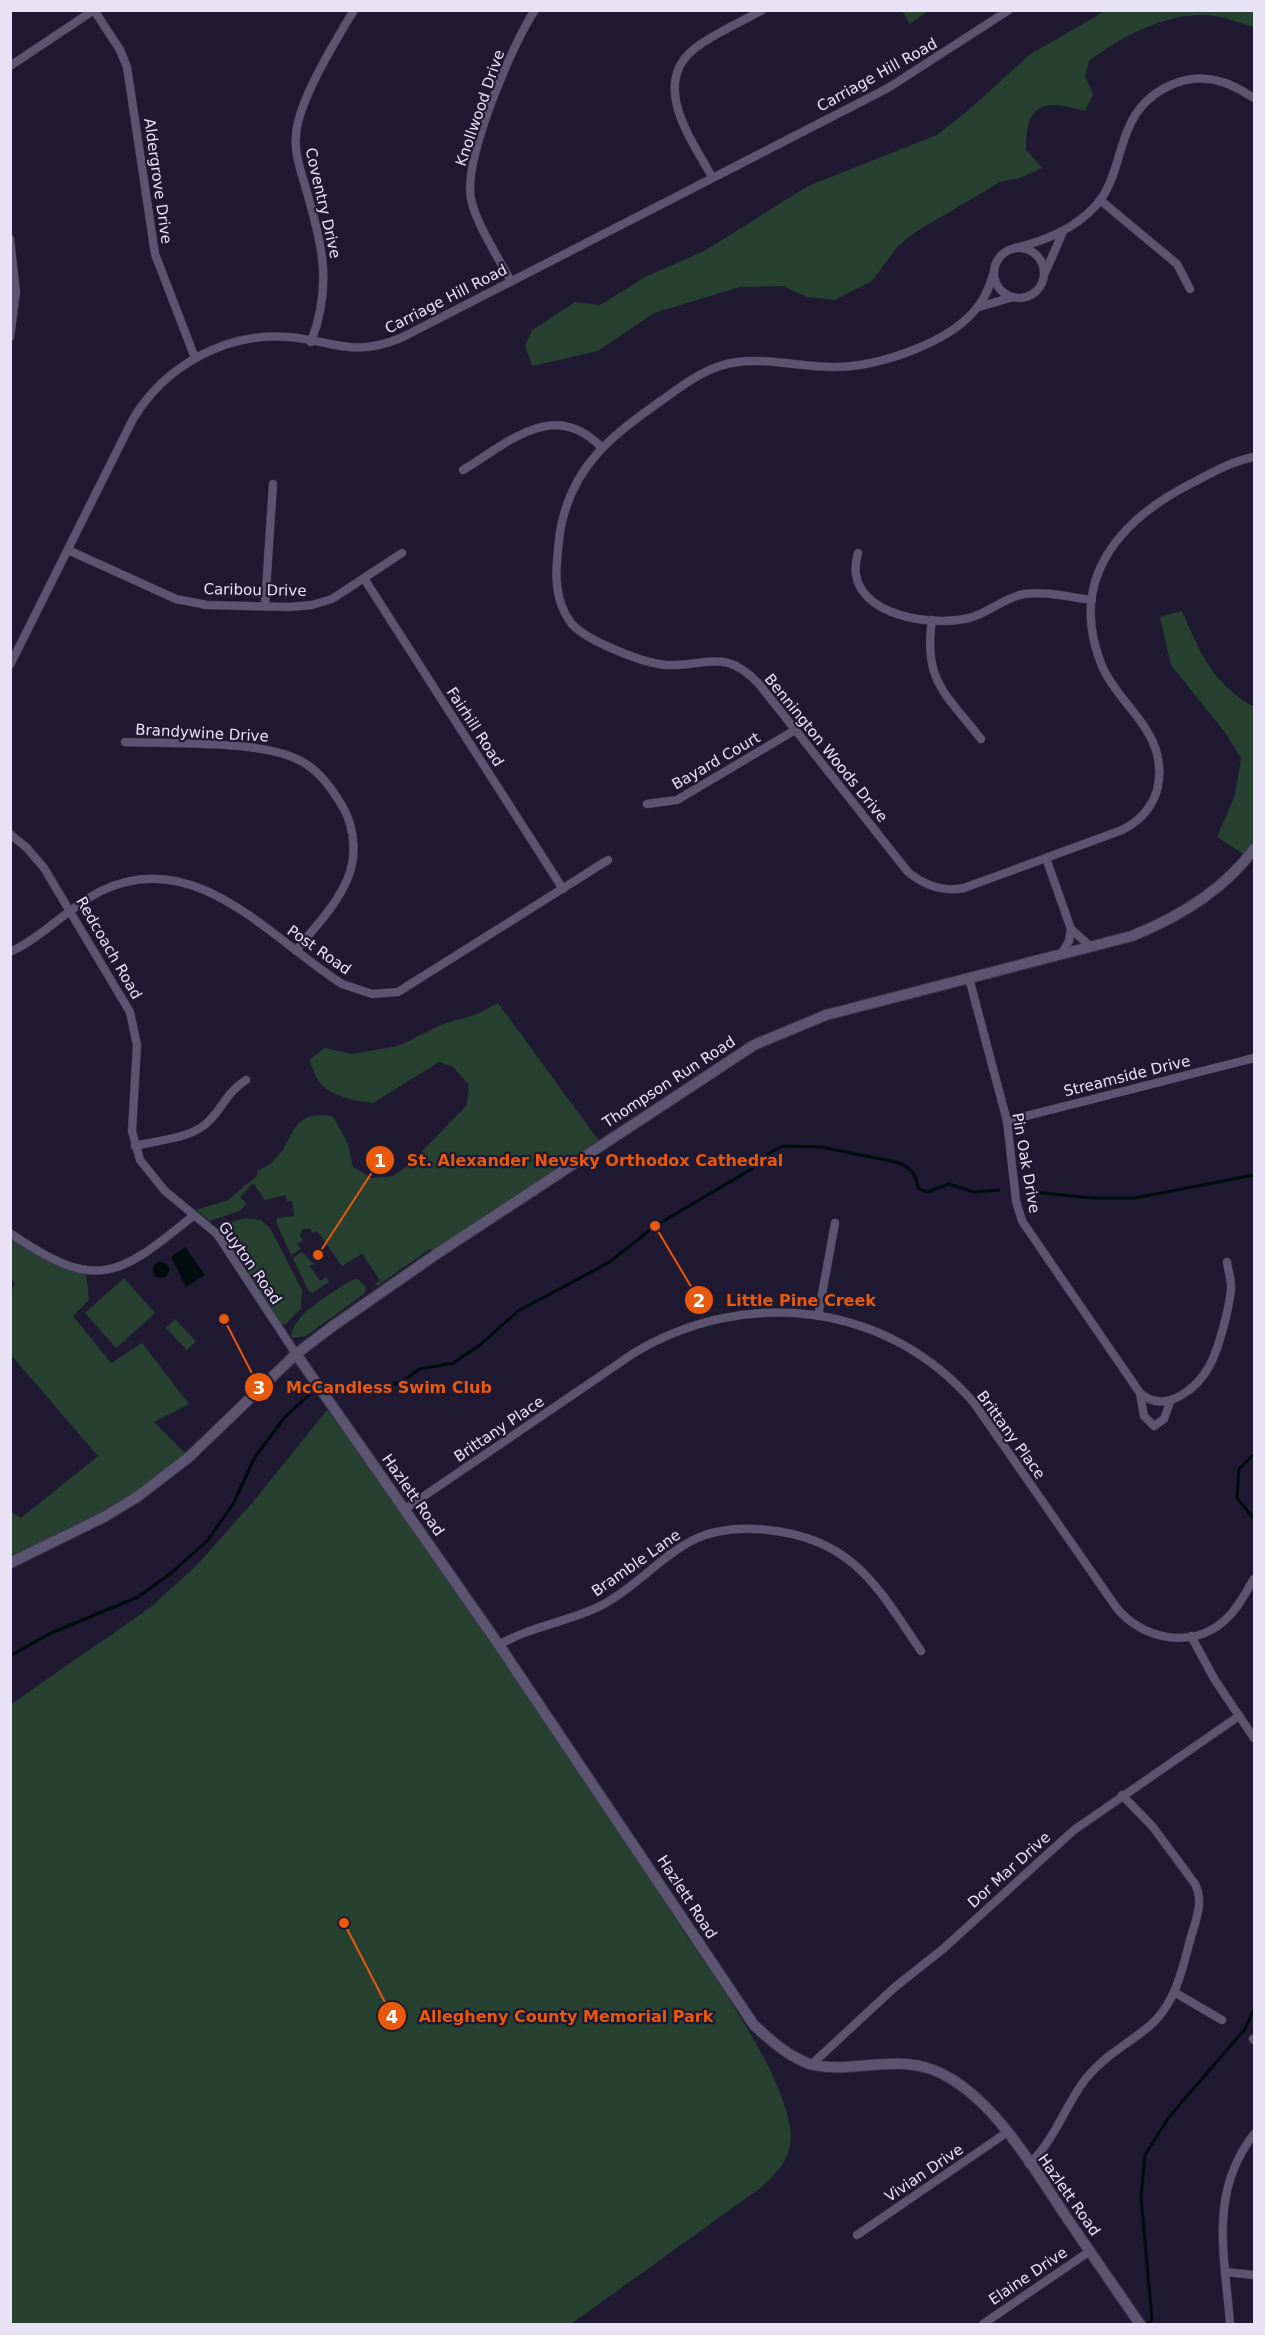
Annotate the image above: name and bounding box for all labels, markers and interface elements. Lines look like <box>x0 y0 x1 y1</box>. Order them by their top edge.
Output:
street label: Carriage Hill Road <box>814 34 940 116</box>
street label: Knollwood Drive <box>452 48 508 168</box>
street label: Aldergrove Drive <box>140 117 176 245</box>
street label: Coventry Drive <box>302 146 344 260</box>
street label: Carriage Hill Road <box>382 260 510 338</box>
street label: Caribou Drive <box>203 580 307 600</box>
street label: Bennington Woods Drive <box>761 670 891 826</box>
street label: Fairhill Road <box>443 684 507 770</box>
street label: Brandywine Drive <box>135 721 269 745</box>
street label: Bayard Court <box>669 728 763 794</box>
street label: Redcoach Road <box>72 894 146 1002</box>
street label: Post Road <box>284 921 354 979</box>
street label: Thompson Run Road <box>599 1032 739 1132</box>
street label: Streamside Drive <box>1062 1052 1192 1100</box>
street label: Pin Oak Drive <box>1008 1111 1044 1215</box>
callout: St. Alexander Nevsky Orthodox Cathedral <box>365 1143 795 1177</box>
text: 1 <box>374 1150 386 1171</box>
text: St. Alexander Nevsky Orthodox Cathedral <box>407 1151 783 1170</box>
street label: Guyton Road <box>215 1218 285 1308</box>
callout: Little Pine Creek <box>684 1283 888 1317</box>
text: 2 <box>693 1290 705 1311</box>
text: Little Pine Creek <box>726 1291 876 1310</box>
callout: McCandless Swim Club <box>244 1370 504 1404</box>
text: 3 <box>253 1377 265 1398</box>
text: McCandless Swim Club <box>286 1378 492 1397</box>
street label: Brittany Place <box>973 1387 1049 1483</box>
street label: Brittany Place <box>451 1392 547 1466</box>
street label: Hazlett Road <box>378 1451 448 1539</box>
street label: Bramble Lane <box>588 1526 684 1600</box>
street label: Dor Mar Drive <box>964 1828 1054 1912</box>
street label: Hazlett Road <box>653 1852 721 1942</box>
callout: Allegheny County Memorial Park <box>377 1999 725 2033</box>
text: 4 <box>386 2006 398 2027</box>
text: Allegheny County Memorial Park <box>419 2007 714 2026</box>
street label: Vivian Drive <box>881 2140 967 2206</box>
street label: Hazlett Road <box>1034 2151 1104 2239</box>
street label: Elaine Drive <box>985 2243 1071 2309</box>

